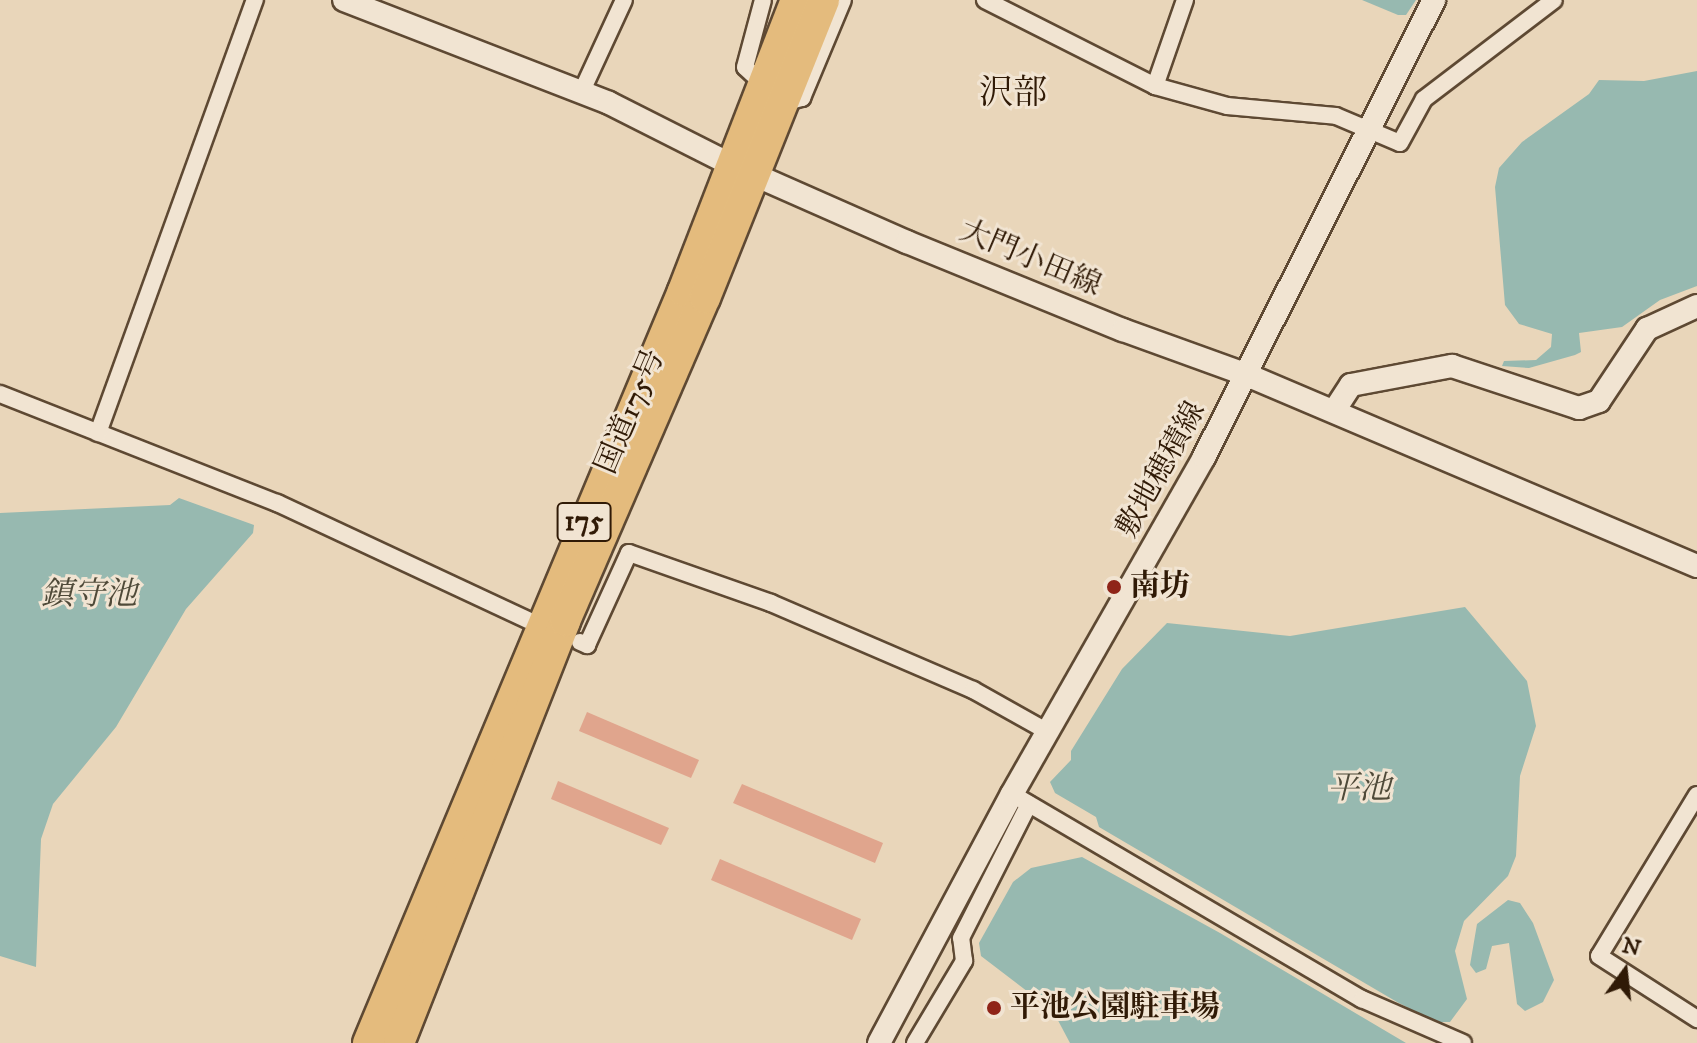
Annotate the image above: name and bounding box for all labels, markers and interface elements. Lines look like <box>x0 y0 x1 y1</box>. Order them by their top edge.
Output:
district label: 沢部 <box>979 74 1047 114</box>
street label: 大門小田線 <box>954 213 1106 305</box>
street label: 国道175号 <box>589 344 673 480</box>
street label: 敷地穂積線 <box>1110 396 1214 544</box>
road number: 175 <box>556 498 612 546</box>
place label: 南坊 <box>1130 569 1190 605</box>
water label: 鎮守池 <box>41 576 137 614</box>
marker: 南坊 <box>1105 578 1123 596</box>
water label: 平池 <box>1327 770 1391 808</box>
north arrow <box>1585 931 1665 1011</box>
text: N <box>1619 932 1644 963</box>
place label: 平池公園駐車場 <box>1010 990 1220 1026</box>
marker: 平池公園駐車場 <box>985 999 1003 1017</box>

